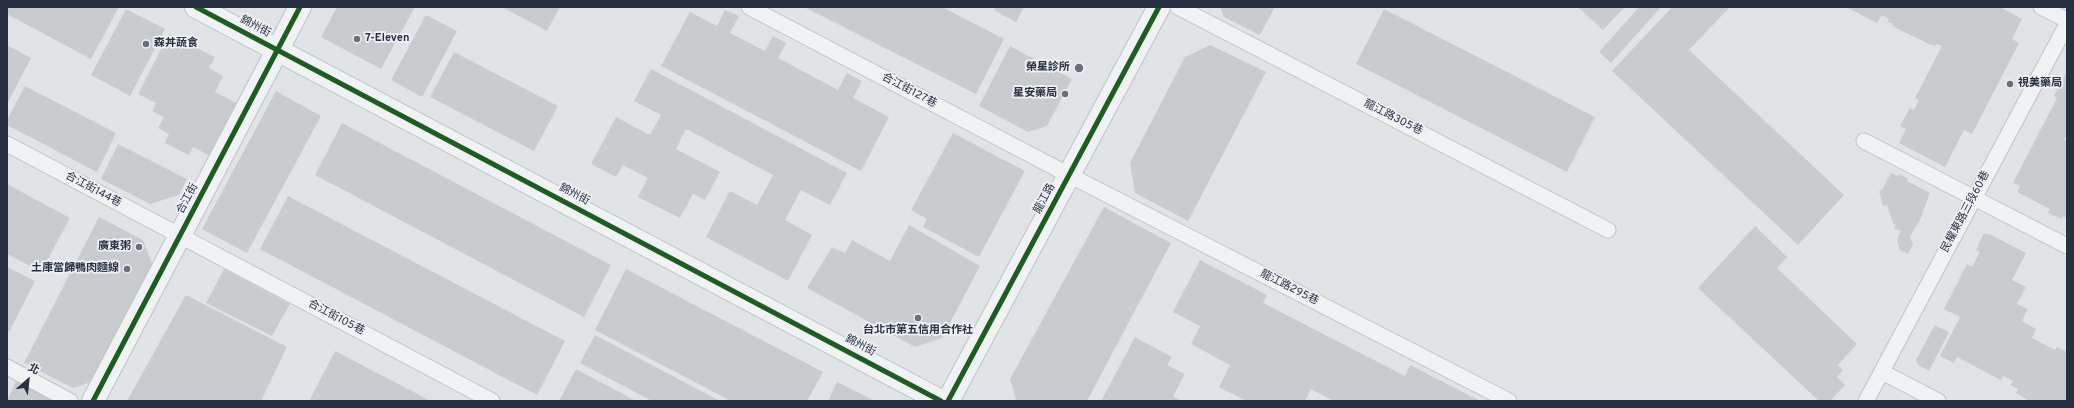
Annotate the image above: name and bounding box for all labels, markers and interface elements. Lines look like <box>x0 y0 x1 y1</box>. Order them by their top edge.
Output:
street label: 錦州街 <box>237 13 273 41</box>
place label: 7-Eleven <box>365 32 409 46</box>
marker: 7-Eleven <box>352 34 362 44</box>
place label: 森丼蔬食 <box>154 37 198 51</box>
marker: 森丼蔬食 <box>141 39 151 49</box>
place label: 榮星診所 <box>1026 61 1070 75</box>
marker: 榮星診所 <box>1073 62 1085 74</box>
street label: 合江街127巷 <box>879 71 939 111</box>
place label: 視美藥局 <box>2018 77 2062 91</box>
marker: 視美藥局 <box>2005 79 2015 89</box>
place label: 星安藥局 <box>1013 87 1057 101</box>
marker: 星安藥局 <box>1060 89 1070 99</box>
street label: 龍江路305巷 <box>1361 97 1425 139</box>
street label: 民權東路三段60巷 <box>1939 169 1993 255</box>
street label: 合江街144巷 <box>63 170 123 210</box>
street label: 合江街 <box>174 181 202 217</box>
street label: 錦州街 <box>556 181 592 209</box>
street label: 龍江路 <box>1031 181 1059 217</box>
place label: 廣東粥 <box>98 240 131 254</box>
marker: 廣東粥 <box>134 242 144 252</box>
place label: 土庫當歸鴨肉麵線 <box>31 262 119 276</box>
marker: 土庫當歸鴨肉麵線 <box>122 264 132 274</box>
street label: 龍江路295巷 <box>1257 268 1321 308</box>
street label: 合江街105巷 <box>306 298 366 338</box>
marker: 台北市第五信用合作社 <box>913 313 923 323</box>
place label: 台北市第五信用合作社 <box>863 324 973 338</box>
street label: 錦州街 <box>842 332 878 360</box>
north arrow <box>8 360 48 400</box>
text: 北 <box>25 361 42 378</box>

